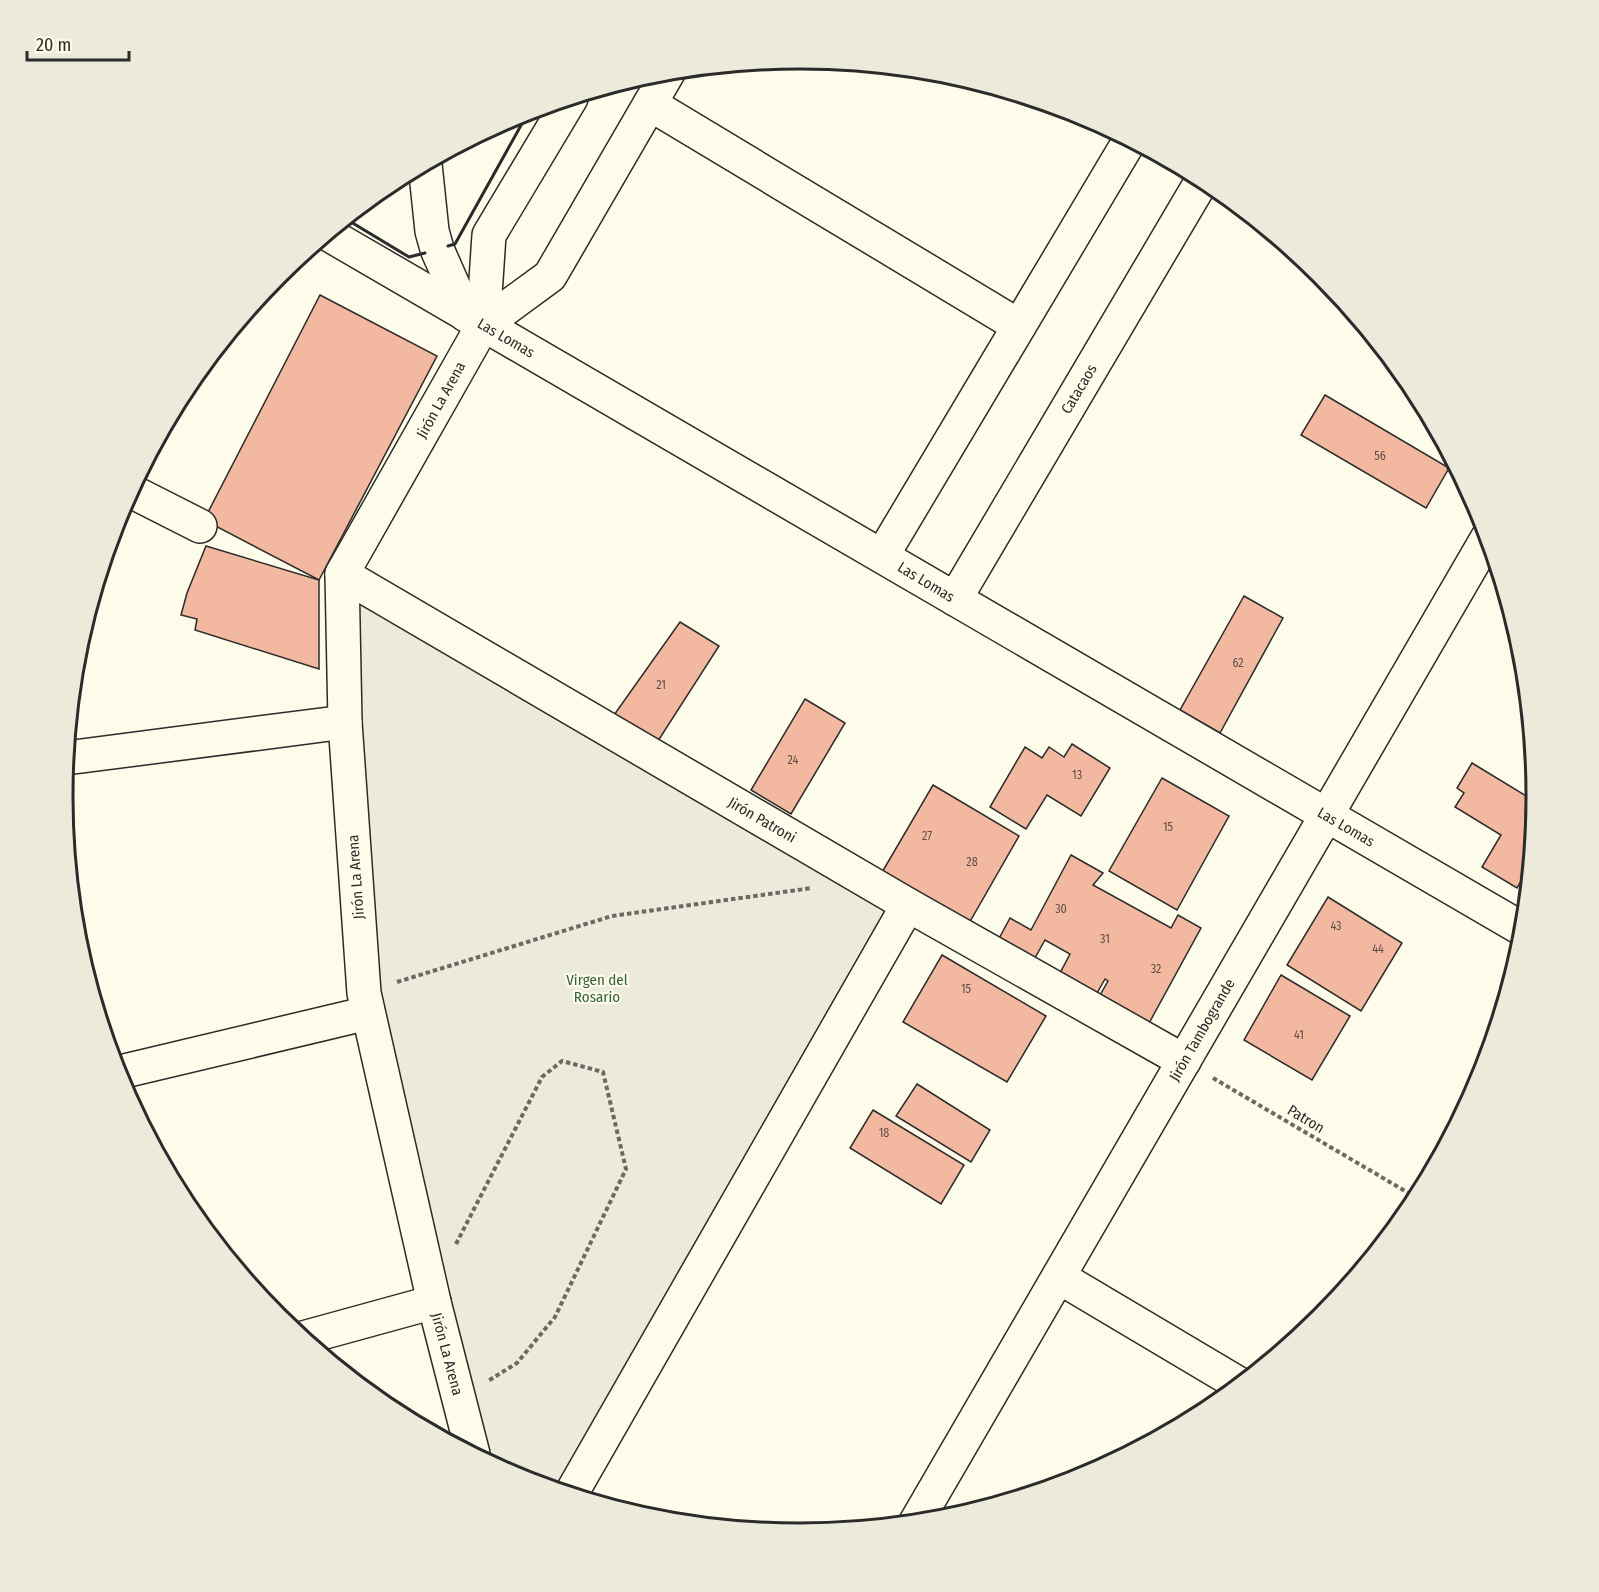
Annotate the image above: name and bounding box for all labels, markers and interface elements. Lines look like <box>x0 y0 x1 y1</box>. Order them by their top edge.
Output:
scale bar <box>27 24 129 62</box>
text: 20 m <box>36 34 71 56</box>
street label: Las Lomas <box>474 314 538 362</box>
street label: Jirón La Arena <box>413 359 469 441</box>
street label: Catacaos <box>1057 361 1101 417</box>
house number: 56 <box>1374 449 1386 463</box>
street label: Las Lomas <box>894 558 958 606</box>
house number: 62 <box>1232 656 1244 670</box>
house number: 21 <box>656 678 666 692</box>
house number: 24 <box>788 753 799 767</box>
house number: 13 <box>1072 768 1082 782</box>
street label: Jirón Patroni <box>725 793 799 847</box>
street label: Las Lomas <box>1314 803 1378 851</box>
house number: 15 <box>1163 820 1174 834</box>
house number: 27 <box>922 829 932 843</box>
street label: Jirón La Arena <box>344 834 368 920</box>
house number: 28 <box>966 855 978 869</box>
house number: 30 <box>1055 902 1067 916</box>
house number: 43 <box>1330 919 1342 933</box>
house number: 31 <box>1100 932 1110 946</box>
house number: 44 <box>1372 942 1384 956</box>
house number: 32 <box>1151 962 1161 976</box>
park label: Virgen del Rosario <box>566 971 628 1006</box>
street label: Jirón Tambogrande <box>1165 975 1239 1085</box>
house number: 15 <box>961 982 972 996</box>
house number: 41 <box>1294 1028 1304 1042</box>
street label: Patron <box>1284 1101 1328 1137</box>
house number: 18 <box>879 1126 889 1140</box>
street label: Jirón La Arena <box>427 1311 467 1397</box>

